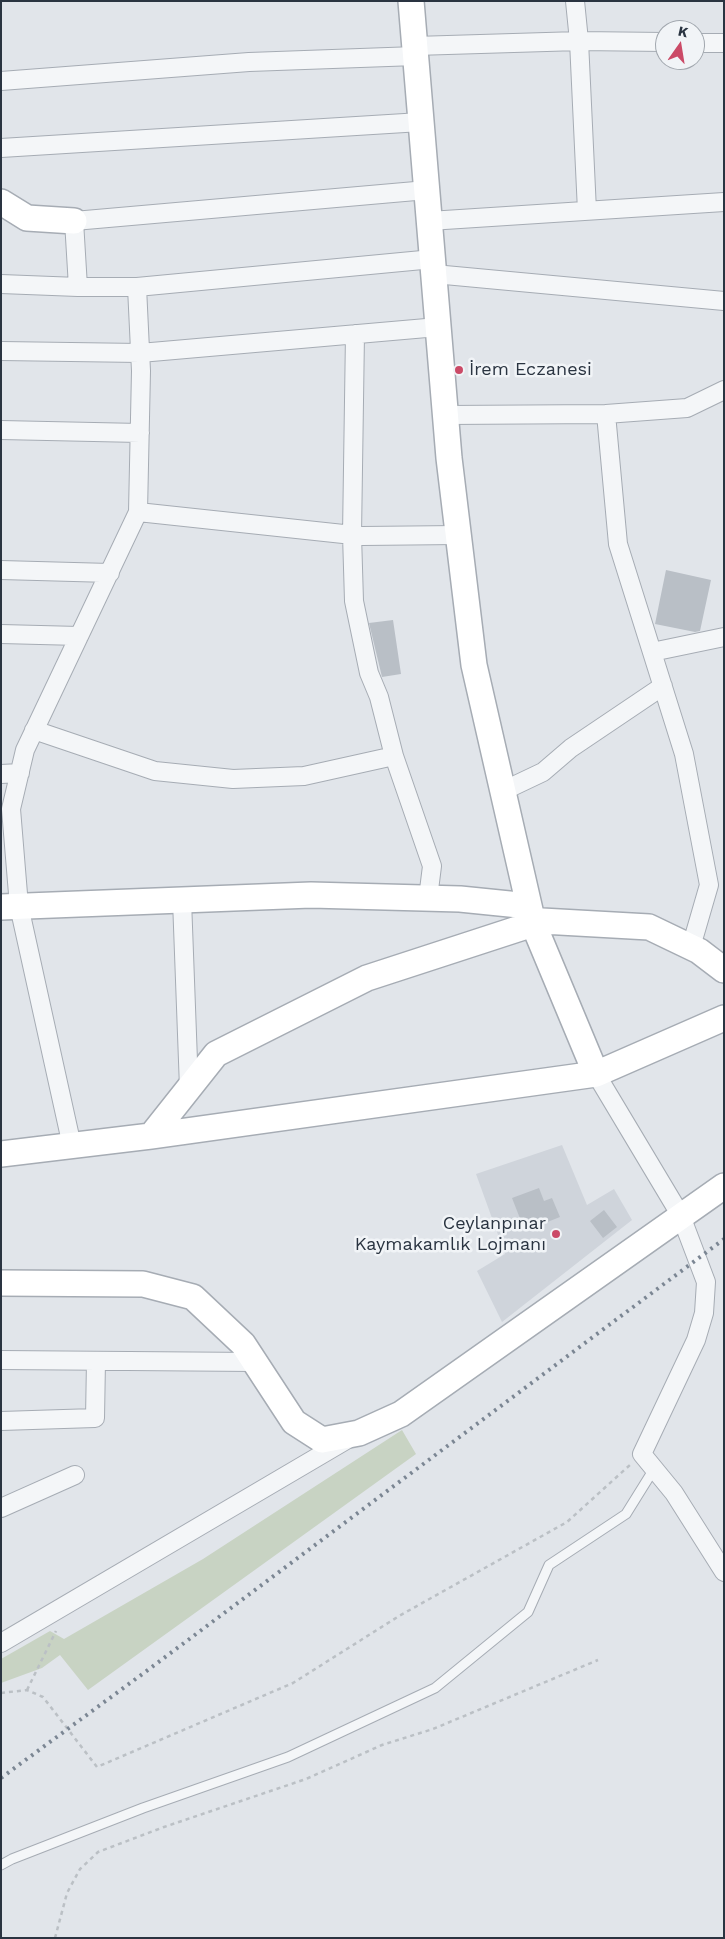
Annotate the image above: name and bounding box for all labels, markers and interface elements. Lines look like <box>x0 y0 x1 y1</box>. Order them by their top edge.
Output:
north arrow <box>655 20 705 70</box>
text: K <box>677 22 690 40</box>
place label: İrem Eczanesi <box>469 359 592 381</box>
marker: İrem Eczanesi <box>453 364 465 376</box>
place label: Ceylanpınar Kaymakamlık Lojmanı <box>355 1213 546 1256</box>
marker: Ceylanpınar Kaymakamlık Lojmanı <box>550 1228 562 1240</box>

